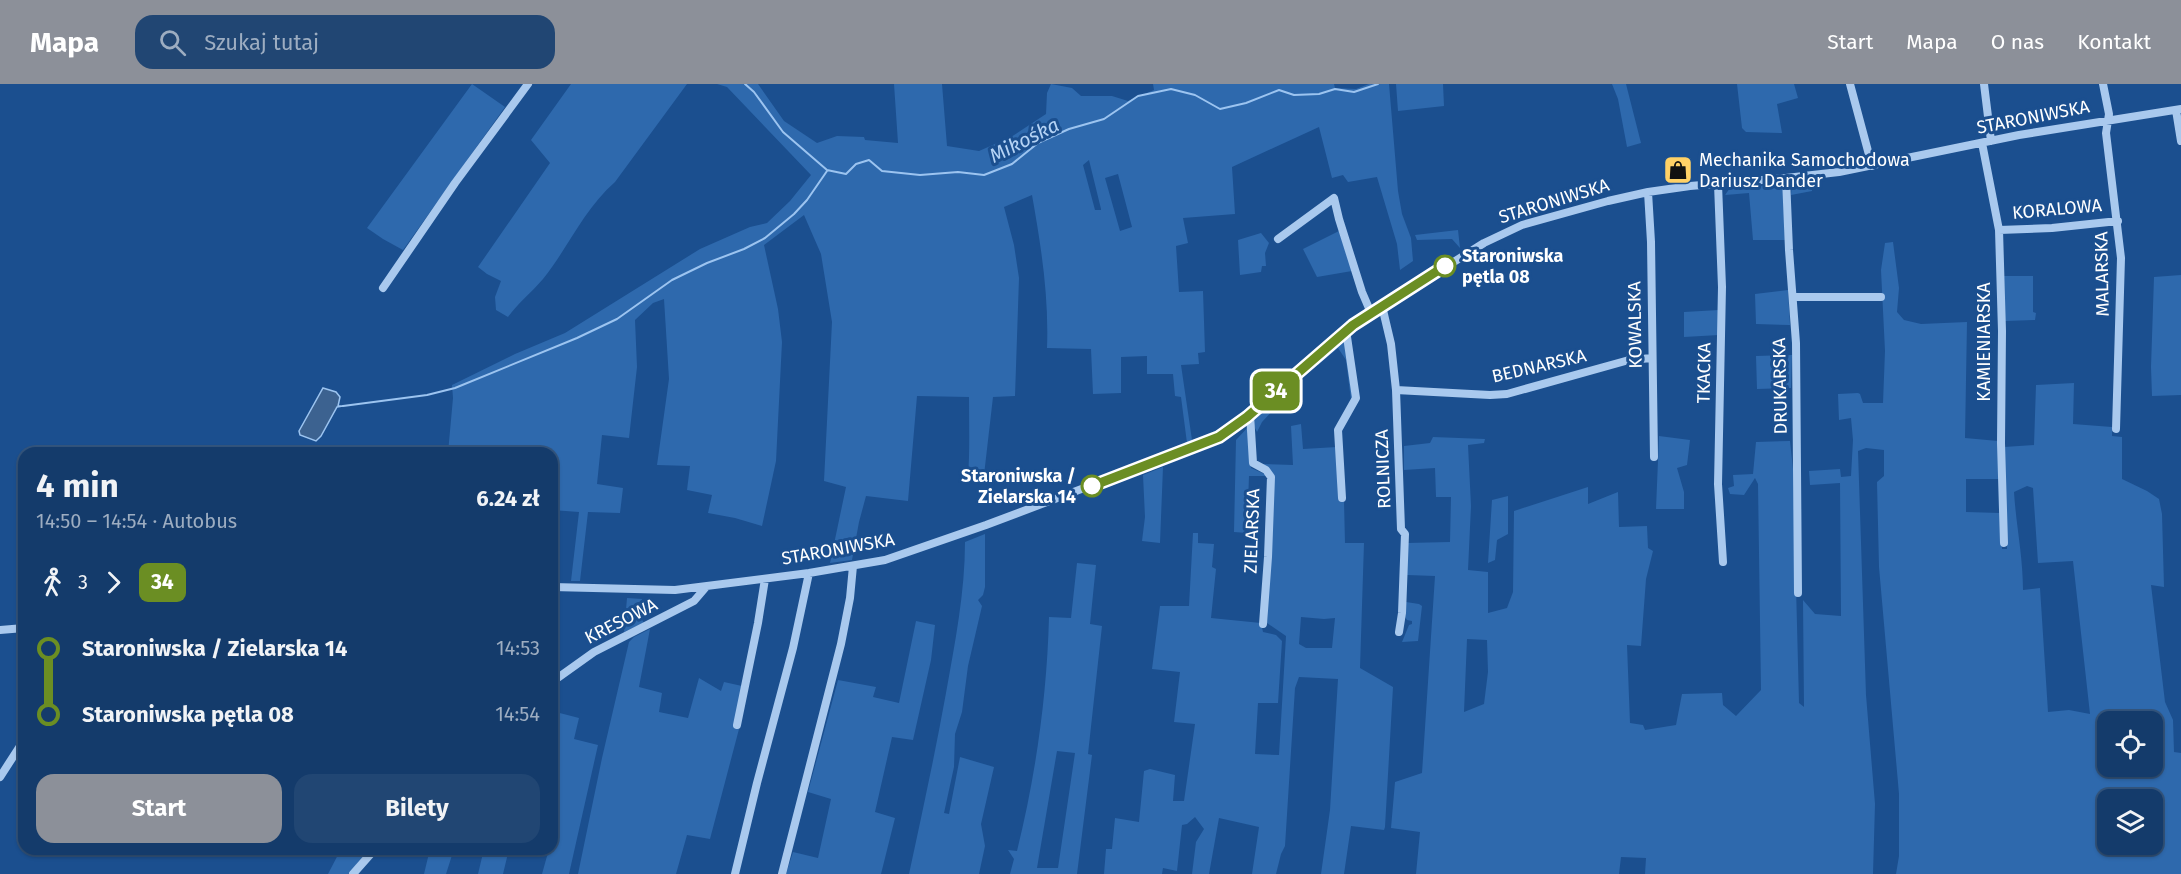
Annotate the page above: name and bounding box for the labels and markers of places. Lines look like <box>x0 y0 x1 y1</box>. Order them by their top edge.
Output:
place label: Mechanika Samochodowa Dariusz Dander <box>1699 149 1910 192</box>
shop icon: Mechanika Samochodowa Dariusz Dander <box>1662 154 1694 186</box>
place label: Staroniwska pętla 08 <box>1462 245 1563 288</box>
marker: Staroniwska pętla 08 <box>1434 255 1456 277</box>
place label: Staroniwska / Zielarska 14 <box>961 465 1076 508</box>
marker: Staroniwska / Zielarska 14 <box>1081 475 1103 497</box>

